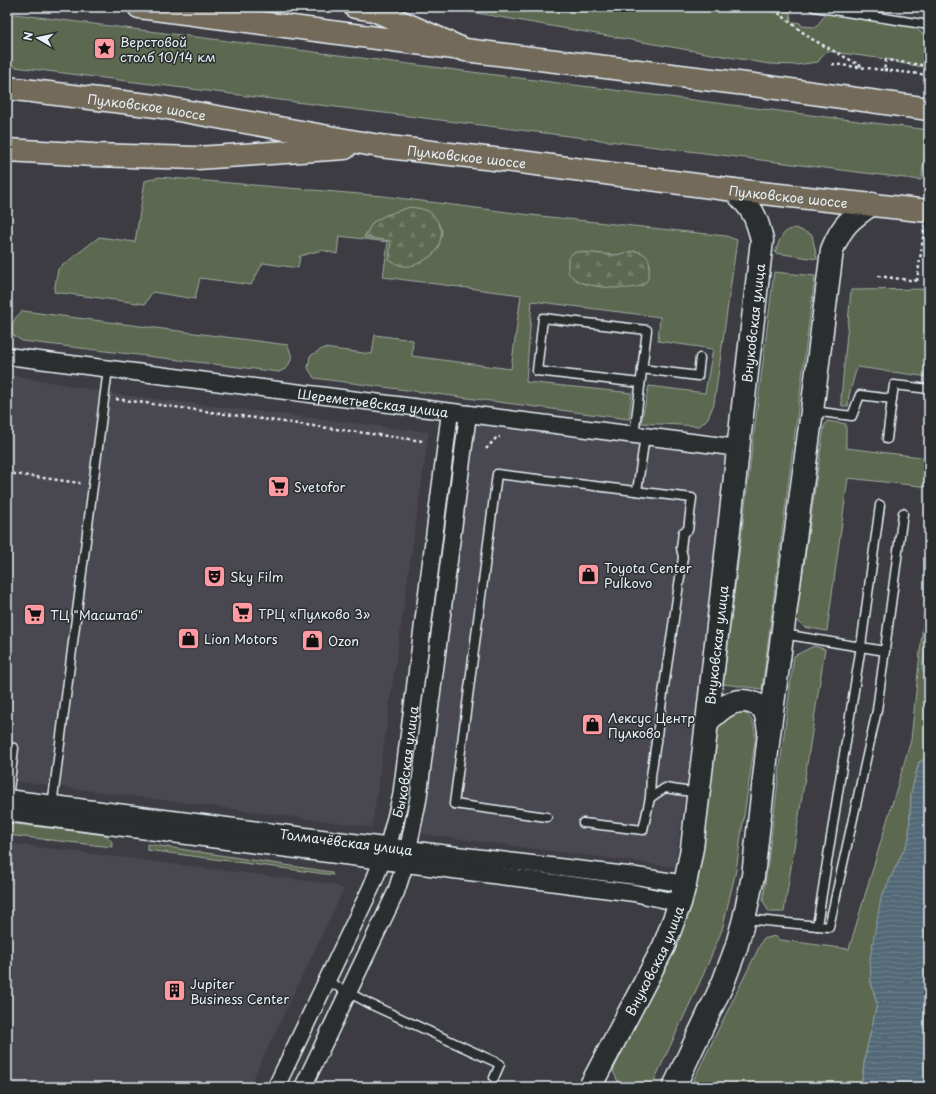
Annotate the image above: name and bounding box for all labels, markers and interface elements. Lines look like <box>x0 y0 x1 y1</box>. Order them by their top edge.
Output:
north arrow <box>18 18 58 58</box>
text: N <box>19 30 37 42</box>
place label: Верстовой столб 10/14 км <box>120 32 216 66</box>
place icon: Верстовой столб 10/14 км <box>91 35 117 61</box>
street label: Пулковское шоссе <box>87 88 208 124</box>
street label: Пулковское шоссе <box>406 140 527 172</box>
street label: Пулковское шоссе <box>728 180 849 212</box>
street label: Внуковская улица <box>736 262 769 383</box>
street label: Шереметьевская улица <box>297 383 450 421</box>
supermarket icon: Svetofor <box>265 473 291 499</box>
place label: Svetofor <box>294 477 347 496</box>
place label: Toyota Center Pulkovo <box>604 558 693 592</box>
shop icon: Toyota Center Pulkovo <box>575 561 601 587</box>
theatre icon: Sky Film <box>202 563 228 589</box>
place label: Sky Film <box>230 567 284 586</box>
street label: Внуковская улица <box>700 584 732 705</box>
supermarket icon: ТРЦ «Пулково 3» <box>230 600 256 626</box>
supermarket icon: ТЦ "Масштаб" <box>21 601 47 627</box>
place label: ТРЦ «Пулково 3» <box>258 604 370 623</box>
place label: ТЦ "Масштаб" <box>50 605 143 624</box>
shop icon: Lion Motors <box>175 625 201 651</box>
shop icon: Ozon <box>299 627 325 653</box>
place label: Lion Motors <box>204 629 278 648</box>
place label: Ozon <box>328 631 359 650</box>
street label: Быковская улица <box>386 704 422 820</box>
place label: Лексус Центр Пулково <box>608 708 695 742</box>
shop icon: Лексус Центр Пулково <box>580 711 606 737</box>
street label: Толмачёвская улица <box>279 823 415 859</box>
street label: Внуковская улица <box>620 902 688 1019</box>
place label: Jupiter Business Center <box>190 974 290 1008</box>
building icon: Jupiter Business Center <box>162 977 188 1003</box>

